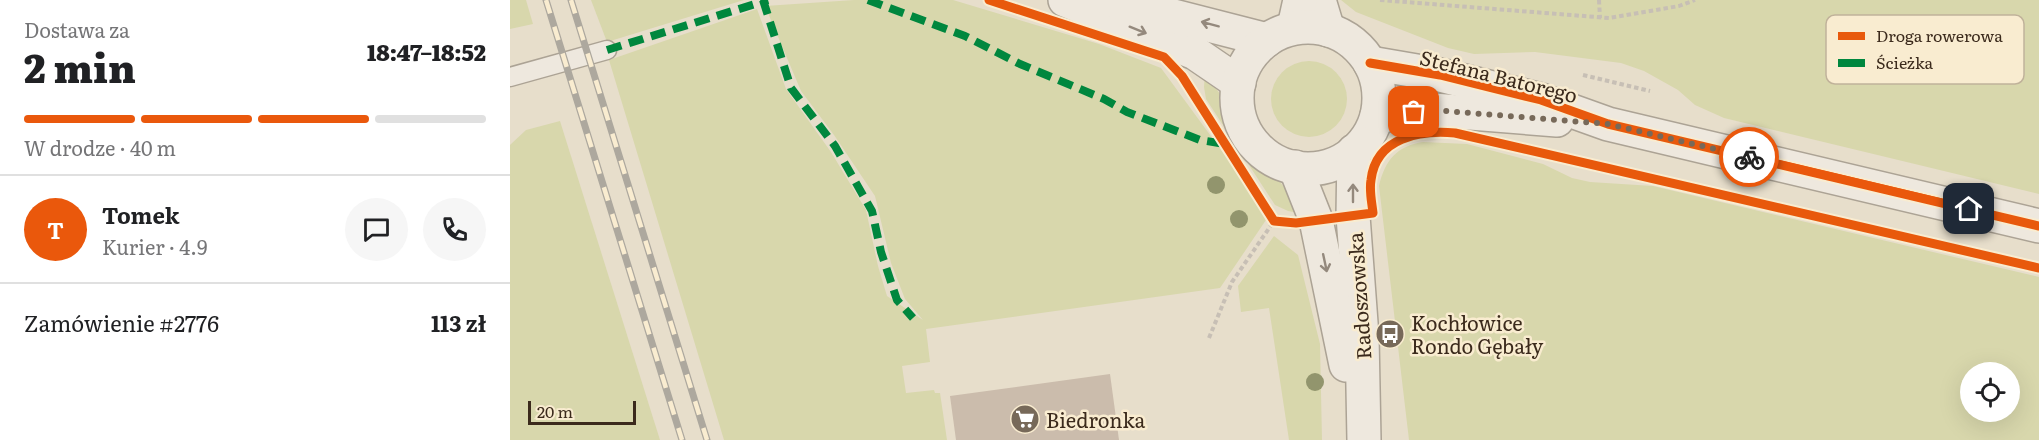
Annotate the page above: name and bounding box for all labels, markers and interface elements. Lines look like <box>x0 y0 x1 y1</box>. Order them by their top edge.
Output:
text: Dostawa za <box>24 14 130 44</box>
legend <box>1826 15 2024 84</box>
one-way arrow <box>1201 18 1220 30</box>
text: Droga rowerowa <box>1876 23 2003 47</box>
one-way arrow <box>1129 25 1147 36</box>
text: 18:47–18:52 <box>367 35 486 68</box>
text: 2 min <box>24 37 136 95</box>
street label: Stefana Batorego <box>1417 41 1581 109</box>
text: Ścieżka <box>1876 50 1934 74</box>
pin <box>1388 86 1439 137</box>
icon: bag <box>1397 95 1430 128</box>
courier <box>1719 127 1779 187</box>
text: W drodze · 40 m <box>24 132 176 162</box>
icon: bike <box>1733 141 1766 174</box>
one-way arrow <box>1347 183 1359 203</box>
pin <box>1943 183 1994 234</box>
icon: home <box>1952 192 1985 225</box>
text: Tomek <box>102 198 180 231</box>
button: chat <box>345 198 408 261</box>
button: phone <box>423 198 486 261</box>
text: T <box>47 213 64 246</box>
text: Kurier · 4.9 <box>102 231 207 261</box>
street label: Radoszowska <box>1339 231 1377 361</box>
one-way arrow <box>1320 252 1331 272</box>
text: Zamówienie #2776 <box>24 306 219 339</box>
text: 113 zł <box>431 306 486 339</box>
place label: Kochłowice Rondo Gębały <box>1411 307 1544 360</box>
bus stop icon: Kochłowice Rondo Gębały <box>1374 318 1406 350</box>
map controls <box>1960 362 2020 422</box>
button: locate <box>1960 362 2020 422</box>
scale bar <box>528 398 636 426</box>
text: 20 m <box>537 399 573 423</box>
supermarket icon: Biedronka <box>1009 403 1041 435</box>
place label: Biedronka <box>1046 404 1146 434</box>

